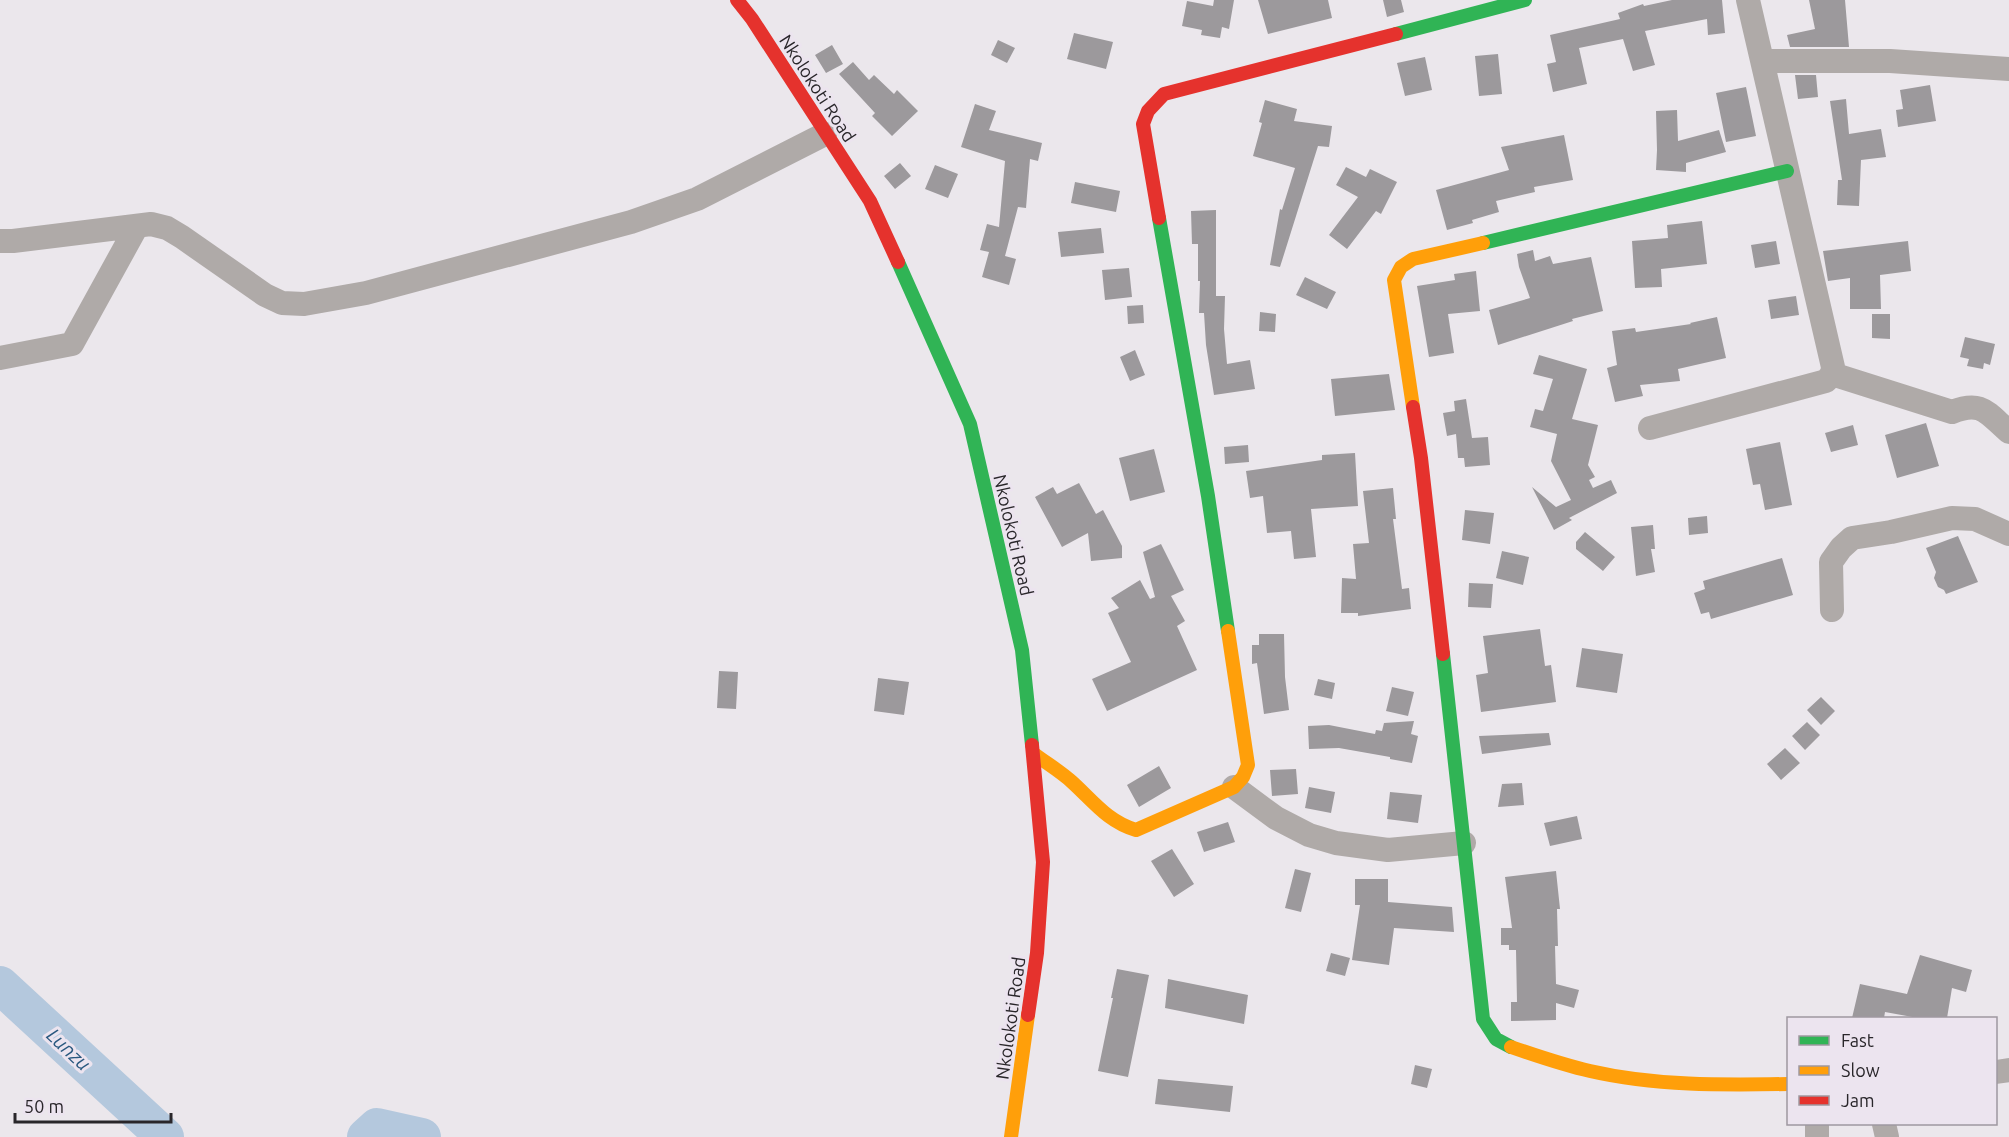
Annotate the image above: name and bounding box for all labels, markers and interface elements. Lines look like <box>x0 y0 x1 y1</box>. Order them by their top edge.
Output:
street label: Nkolokoti Road <box>776 31 860 145</box>
street label: Nkolokoti Road <box>990 472 1038 598</box>
street label: Nkolokoti Road <box>991 955 1029 1081</box>
legend <box>1787 1017 1997 1125</box>
water label: Lunzu <box>43 1023 96 1075</box>
text: Fast <box>1841 1030 1874 1050</box>
text: Slow <box>1841 1060 1880 1080</box>
scale bar <box>15 1086 171 1124</box>
text: Jam <box>1841 1090 1875 1110</box>
text: 50 m <box>24 1096 64 1116</box>

